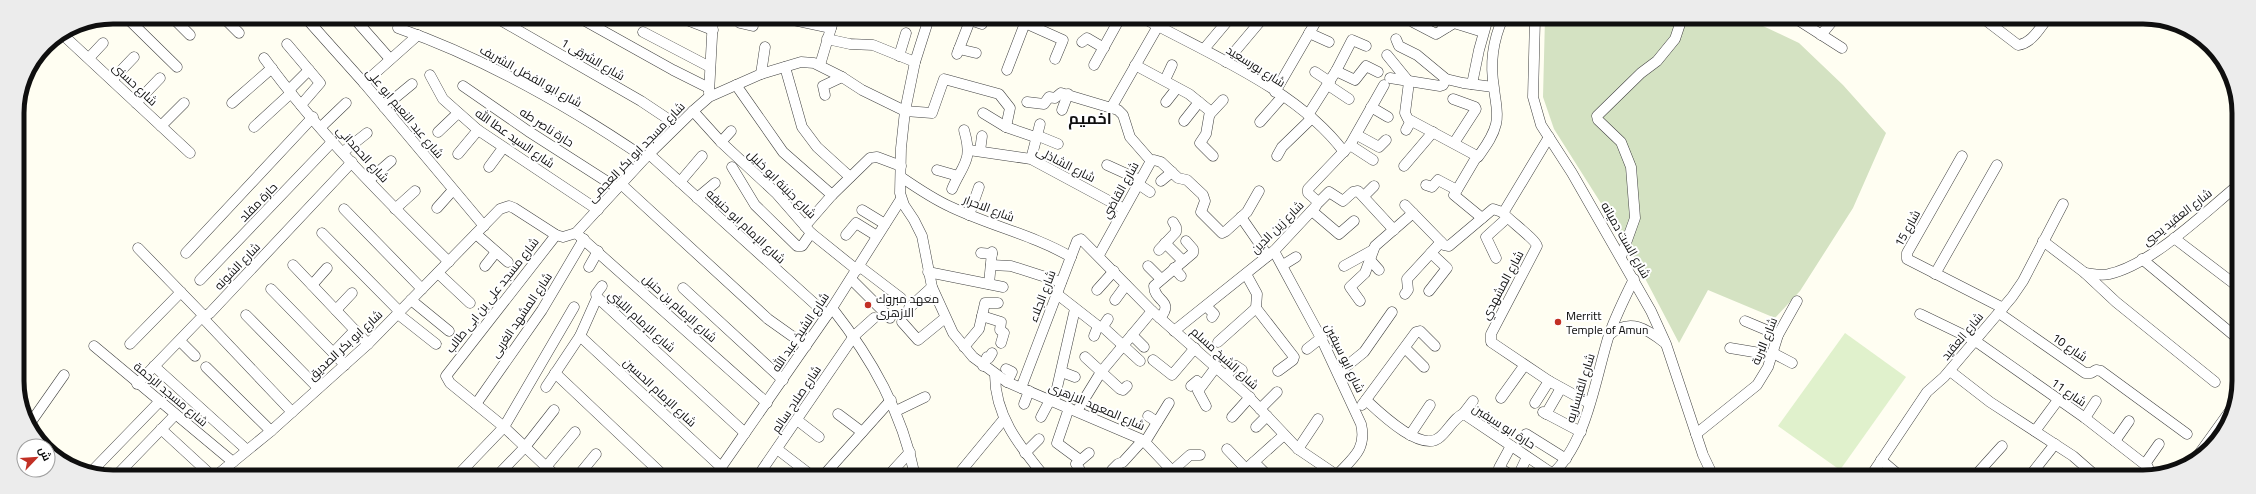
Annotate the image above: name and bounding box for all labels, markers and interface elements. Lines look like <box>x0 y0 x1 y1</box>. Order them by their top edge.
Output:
street label: شارع الشرقى 1 <box>556 31 630 87</box>
street label: شارع ابو الفضل الشريف <box>475 38 587 114</box>
street label: شارع بورسعيد <box>1222 39 1290 93</box>
street label: شارع حسنى <box>107 56 163 112</box>
street label: شارع عبد النعيم ابو على <box>360 62 450 164</box>
street label: شارع مسجد ابو بكر العجمى <box>581 96 691 208</box>
street label: حارة ناصر طه <box>515 101 579 153</box>
street label: شارع السيد عطا الله <box>470 102 560 174</box>
district label: اخميم <box>1068 103 1112 133</box>
street label: شارع الحمداني <box>331 120 395 188</box>
street label: شارع الشاذلى <box>1032 139 1100 189</box>
street label: شارع جنينة ابو خليل <box>742 144 822 224</box>
street label: شارع القاضي <box>1095 157 1145 223</box>
street label: حارة مقلد <box>233 177 283 227</box>
street label: شارع العقيد يحيي <box>2137 182 2217 252</box>
street label: شارع الإمام ابو حنيفه <box>701 183 791 269</box>
street label: شارع الاحرار <box>959 187 1018 228</box>
street label: شارع زين الدين <box>1245 195 1309 259</box>
street label: شارع الست دميانه <box>1595 197 1657 283</box>
street label: شارع 15 <box>1887 205 1927 251</box>
street label: شارع مسجد على بن ابى طالب <box>439 232 545 358</box>
street label: شارع الشونه <box>208 236 266 296</box>
street label: شارع المشهدي <box>1474 246 1530 324</box>
street label: شارع الجلاء <box>1022 266 1062 325</box>
street label: شارع المشهد الغربى <box>484 267 558 363</box>
street label: شارع الإمام بن حنبل <box>637 268 723 348</box>
street label: شارع الإمام الليثي <box>603 284 681 358</box>
street label: شارع الشيخ عبد الله <box>765 287 835 377</box>
place label: معهد مبروك الازهرى <box>876 287 939 324</box>
marker: معهد مبروك الازهرى <box>863 300 873 310</box>
street label: شارع ابو بكر الصديق <box>302 304 388 386</box>
place label: Merritt Temple of Amun <box>1566 304 1648 341</box>
street label: شارع العقيد <box>1935 306 1989 365</box>
street label: شارع البربة <box>1744 314 1784 368</box>
marker: Merritt Temple of Amun <box>1553 317 1563 327</box>
street label: شارع ابو سيفين <box>1318 319 1372 397</box>
street label: شارع الشيخ مسلم <box>1185 321 1265 395</box>
street label: شارع 10 <box>2047 326 2093 368</box>
street label: شارع القيساريه <box>1559 350 1602 426</box>
street label: شارع الإمام الحسين <box>618 351 702 433</box>
street label: شارع مسجد الرحمة <box>128 356 214 432</box>
street label: شارع صلاح سالم <box>765 360 827 438</box>
street label: شارع 11 <box>2046 371 2092 413</box>
street label: شارع المعهد الازهرى <box>1045 375 1149 437</box>
street label: حارة ابو سيفين <box>1468 397 1540 455</box>
north arrow <box>16 438 56 478</box>
text: ش <box>33 443 57 464</box>

